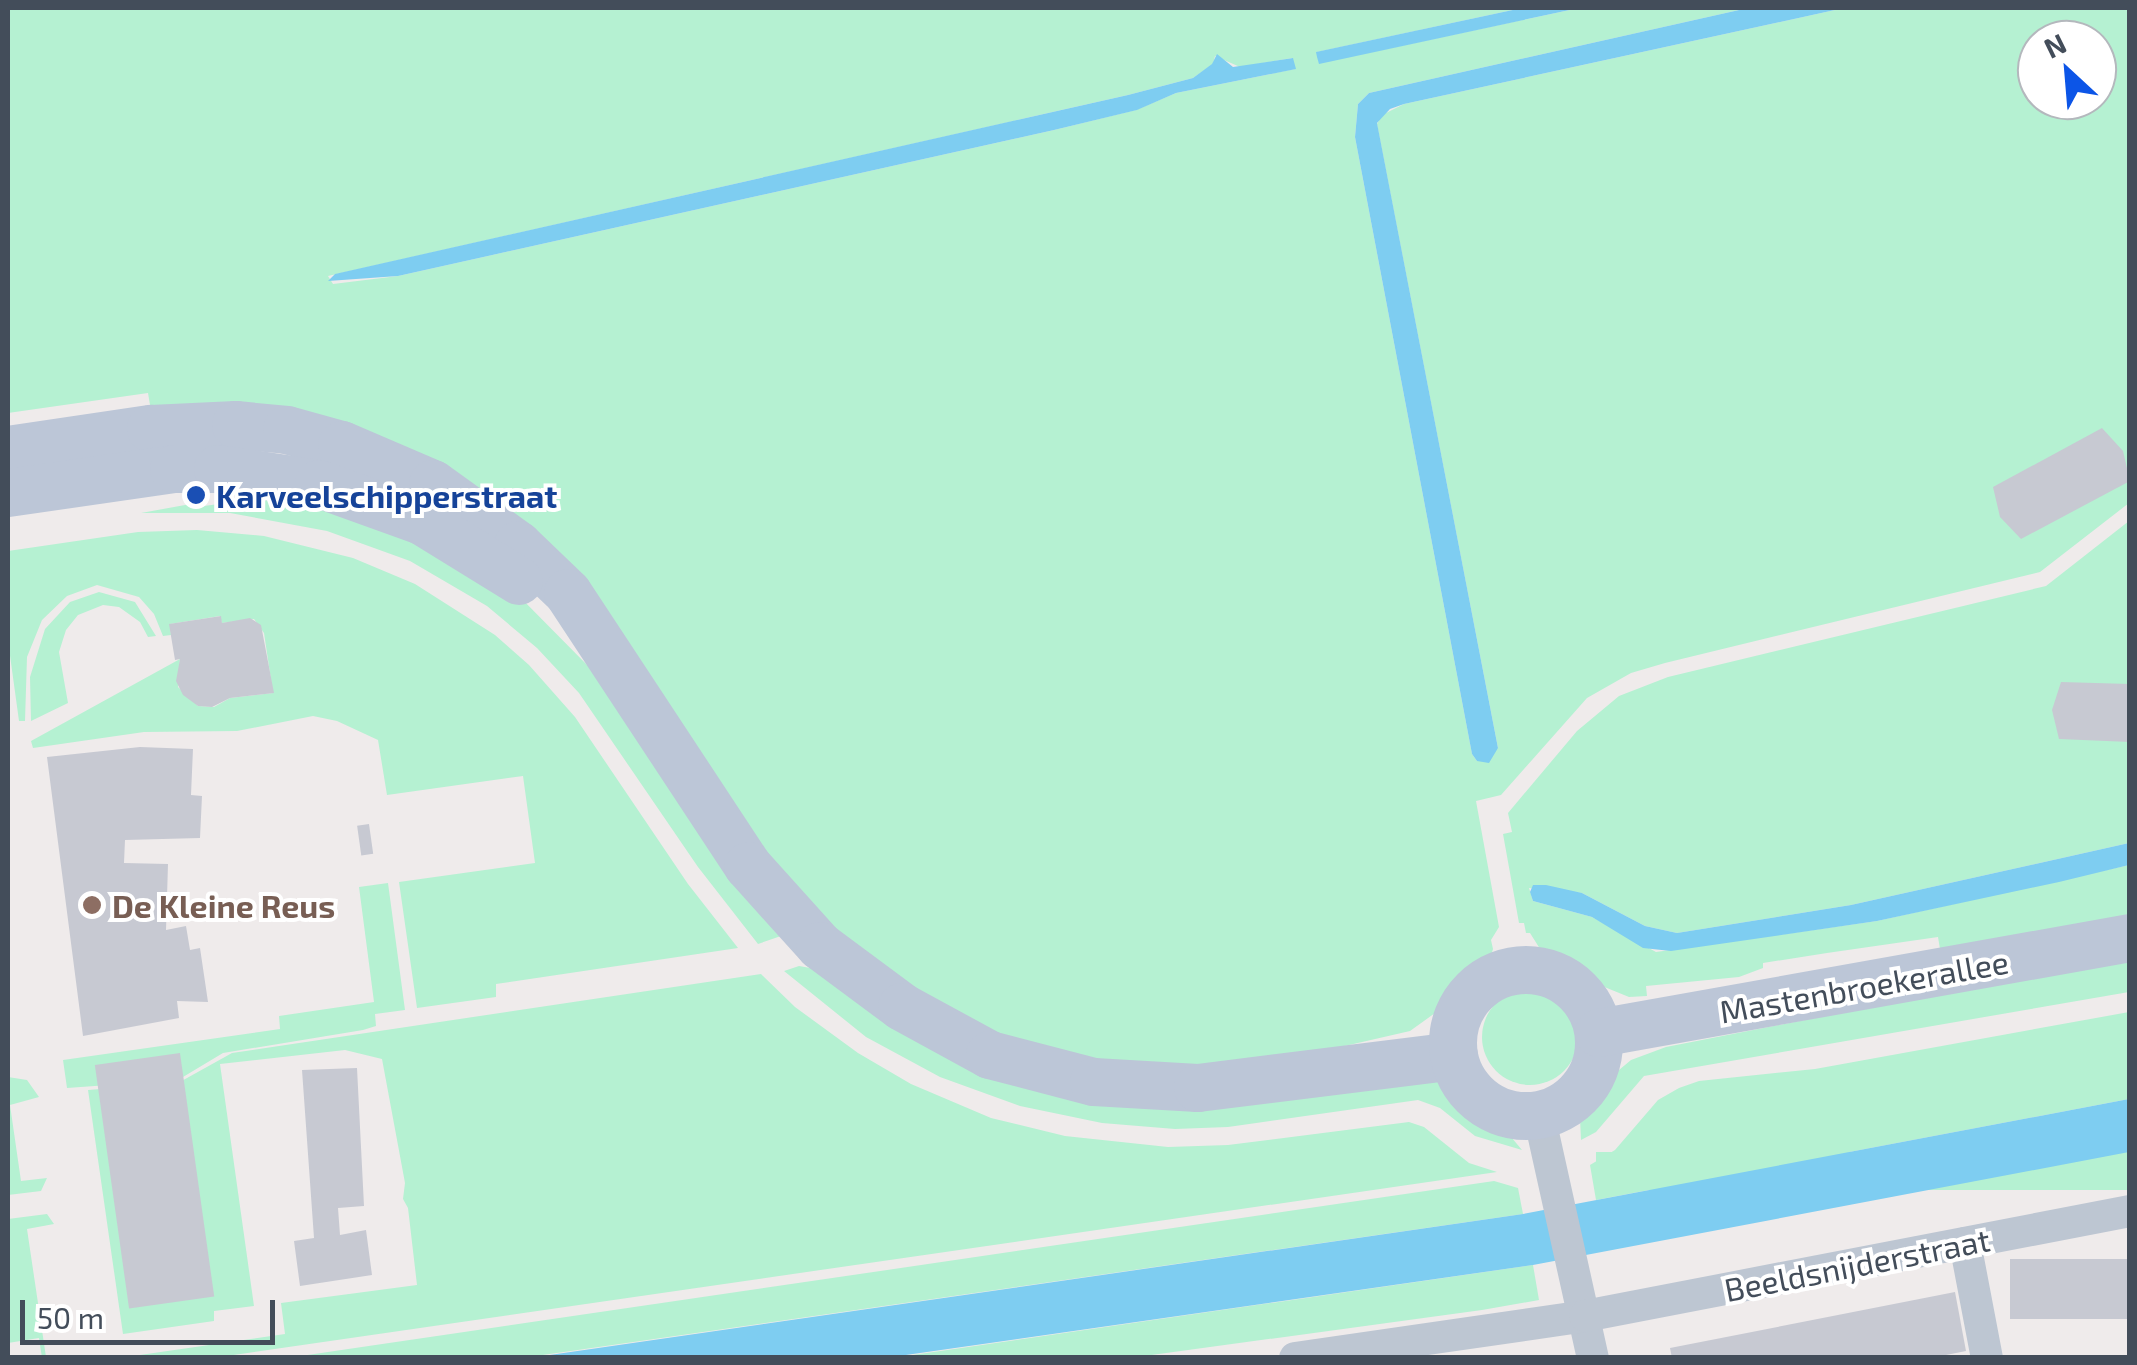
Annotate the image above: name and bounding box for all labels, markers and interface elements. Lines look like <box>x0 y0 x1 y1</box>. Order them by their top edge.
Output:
north arrow <box>2017 20 2117 120</box>
text: N <box>2038 25 2071 65</box>
place label: Karveelschipperstraat <box>216 476 557 514</box>
marker: Karveelschipperstraat <box>185 484 207 506</box>
place label: De Kleine Reus <box>112 886 335 924</box>
marker: De Kleine Reus <box>81 894 103 916</box>
street label: Mastenbroekerallee <box>1717 942 2011 1030</box>
street label: Beeldsnijderstraat <box>1721 1219 1993 1309</box>
scale bar <box>25 1280 280 1342</box>
text: 50 m <box>37 1299 104 1335</box>

